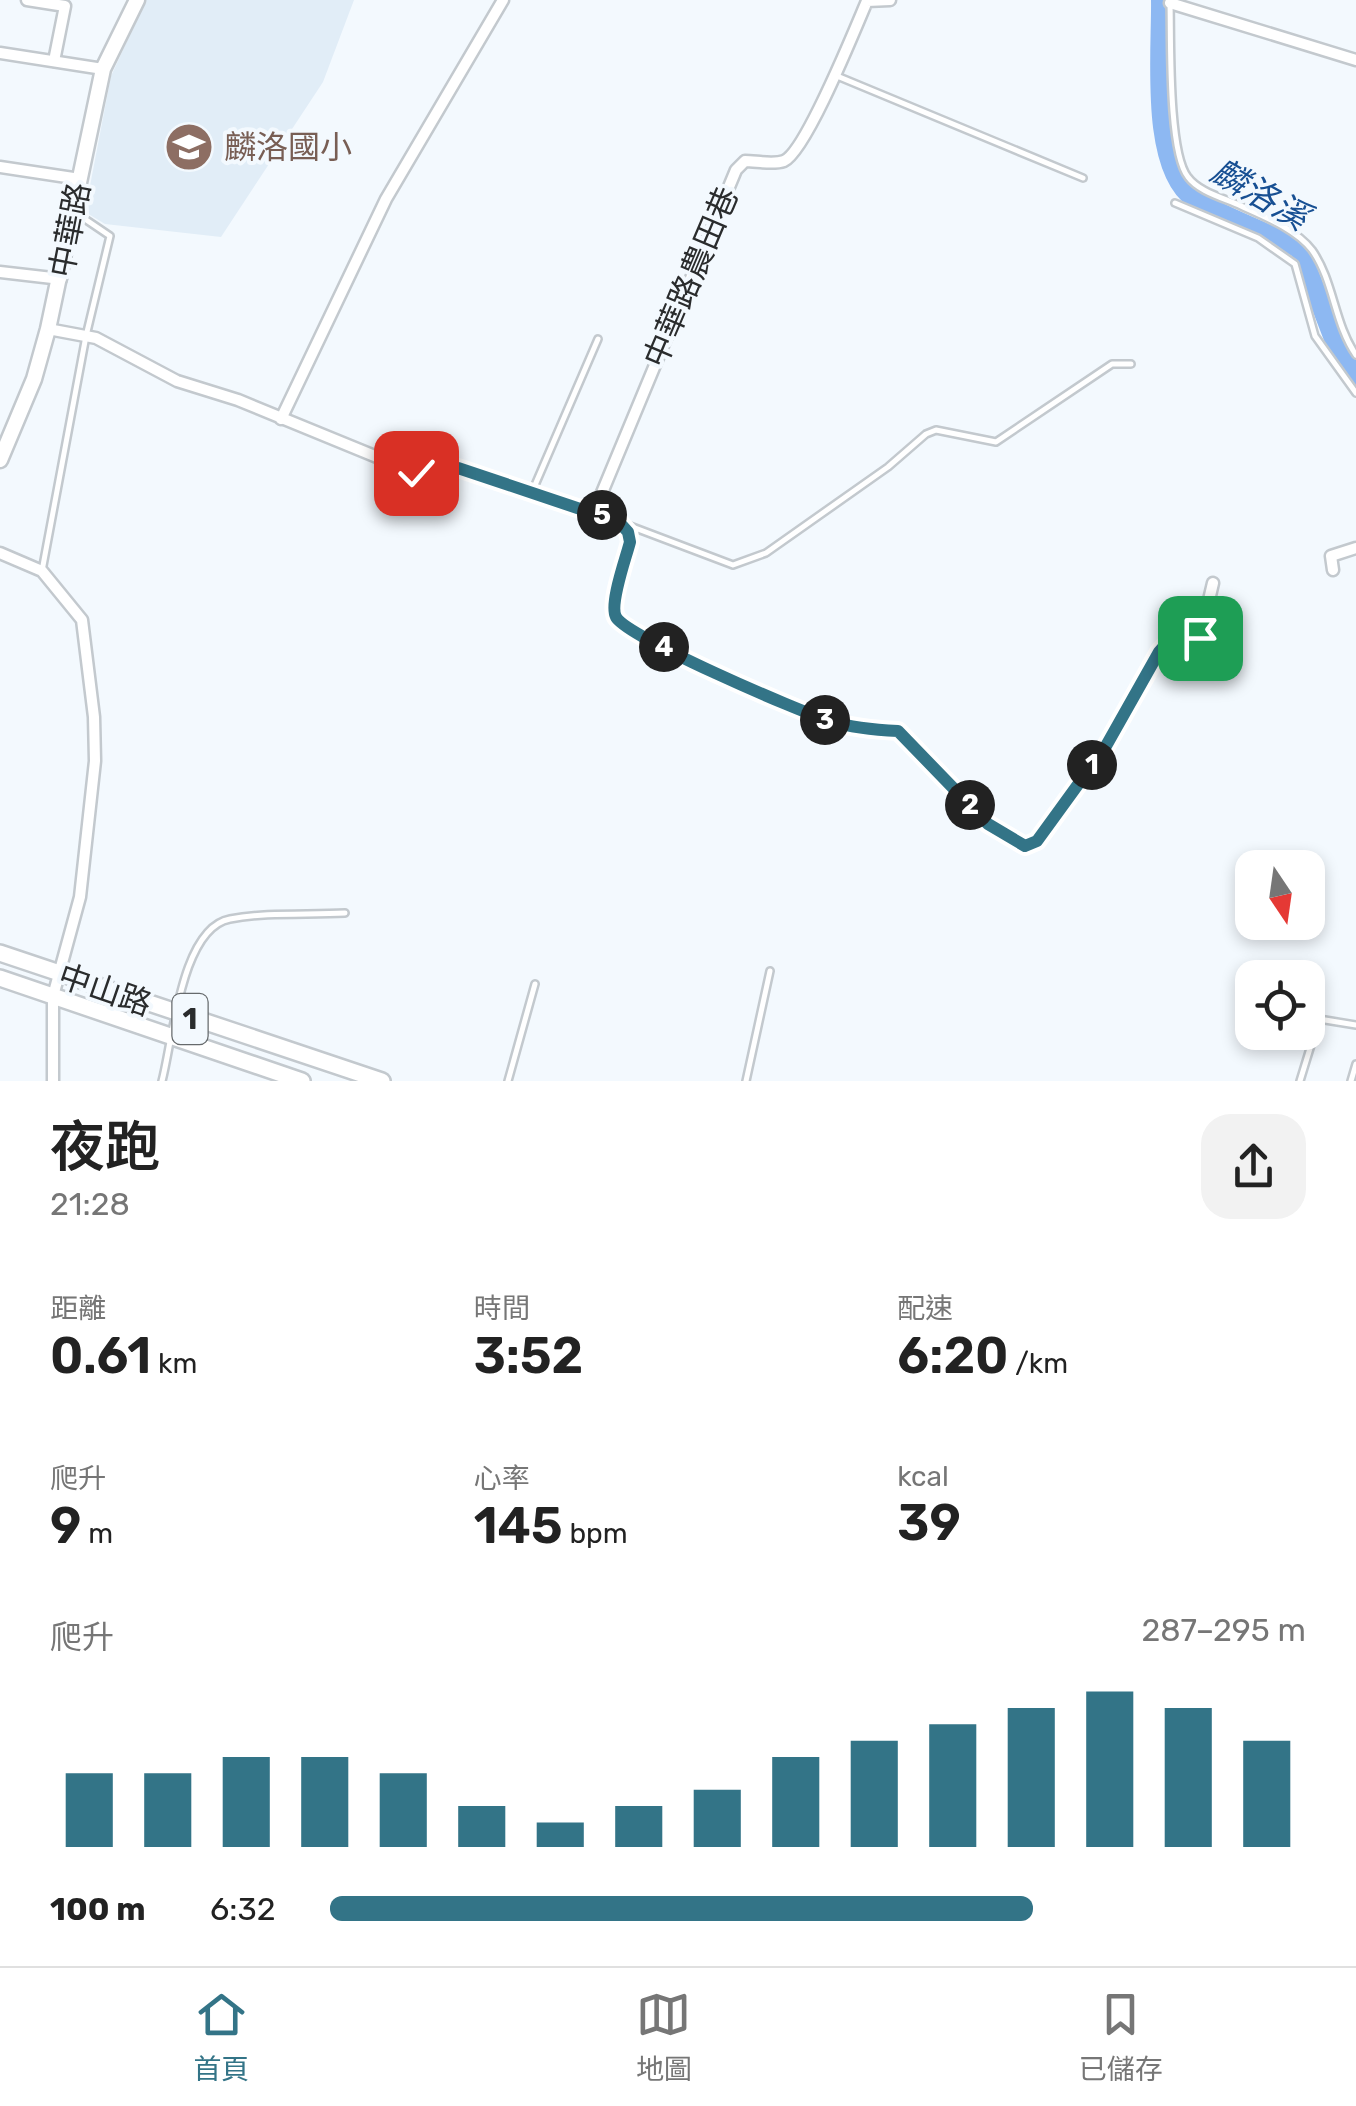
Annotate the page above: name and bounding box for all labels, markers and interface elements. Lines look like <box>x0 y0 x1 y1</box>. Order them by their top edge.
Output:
school or university icon: 麟洛國小 <box>163 121 215 173</box>
place label: 麟洛國小 <box>224 128 352 166</box>
water label: 麟洛溪 <box>1204 150 1320 241</box>
street label: 中華路 <box>42 179 98 281</box>
street label: 中華路農田巷 <box>636 181 746 373</box>
pin <box>374 431 459 516</box>
icon: check <box>389 446 444 501</box>
pin: 5 <box>577 490 627 540</box>
text: 5 <box>593 498 611 531</box>
pin <box>1158 596 1243 681</box>
icon: arrive <box>1173 611 1228 666</box>
pin: 4 <box>639 622 689 672</box>
text: 4 <box>654 630 674 663</box>
pin: 3 <box>800 695 850 745</box>
text: 3 <box>816 703 834 736</box>
pin: 1 <box>1067 740 1117 790</box>
text: 1 <box>1085 748 1099 781</box>
pin: 2 <box>945 780 995 830</box>
text: 2 <box>961 788 979 821</box>
north arrow <box>1235 850 1325 940</box>
map controls <box>1235 850 1325 1050</box>
street label: 中山路 <box>53 956 157 1024</box>
button: locate <box>1235 960 1325 1050</box>
road number: 1 <box>172 994 208 1044</box>
button: share <box>1201 1114 1306 1219</box>
text: 夜跑 <box>50 1115 160 1180</box>
text: 21:28 <box>50 1185 130 1223</box>
text: 距離 <box>50 1292 106 1325</box>
text: 時間 <box>474 1292 530 1325</box>
text: 配速 <box>897 1292 953 1325</box>
text: 0.61 <box>50 1326 151 1386</box>
text: 3:52 <box>474 1326 583 1386</box>
text: 6:20 <box>897 1326 1008 1386</box>
text: km <box>151 1347 197 1380</box>
text: /km <box>1008 1347 1068 1380</box>
text: kcal <box>897 1460 949 1493</box>
text: 爬升 <box>50 1462 106 1495</box>
text: 心率 <box>474 1462 530 1495</box>
text: 39 <box>897 1493 961 1553</box>
text: 9 <box>50 1496 81 1556</box>
text: 145 <box>474 1496 563 1556</box>
text: m <box>81 1517 113 1550</box>
text: bpm <box>563 1517 628 1550</box>
text: 287–295 m <box>1141 1611 1306 1649</box>
text: 爬升 <box>50 1618 114 1656</box>
text: 100 m <box>50 1890 146 1928</box>
text: 6:32 <box>210 1890 276 1928</box>
tab: 首頁 <box>193 1987 249 2087</box>
tab: 地圖 <box>636 1987 692 2087</box>
tab: 已儲存 <box>1079 1987 1163 2087</box>

